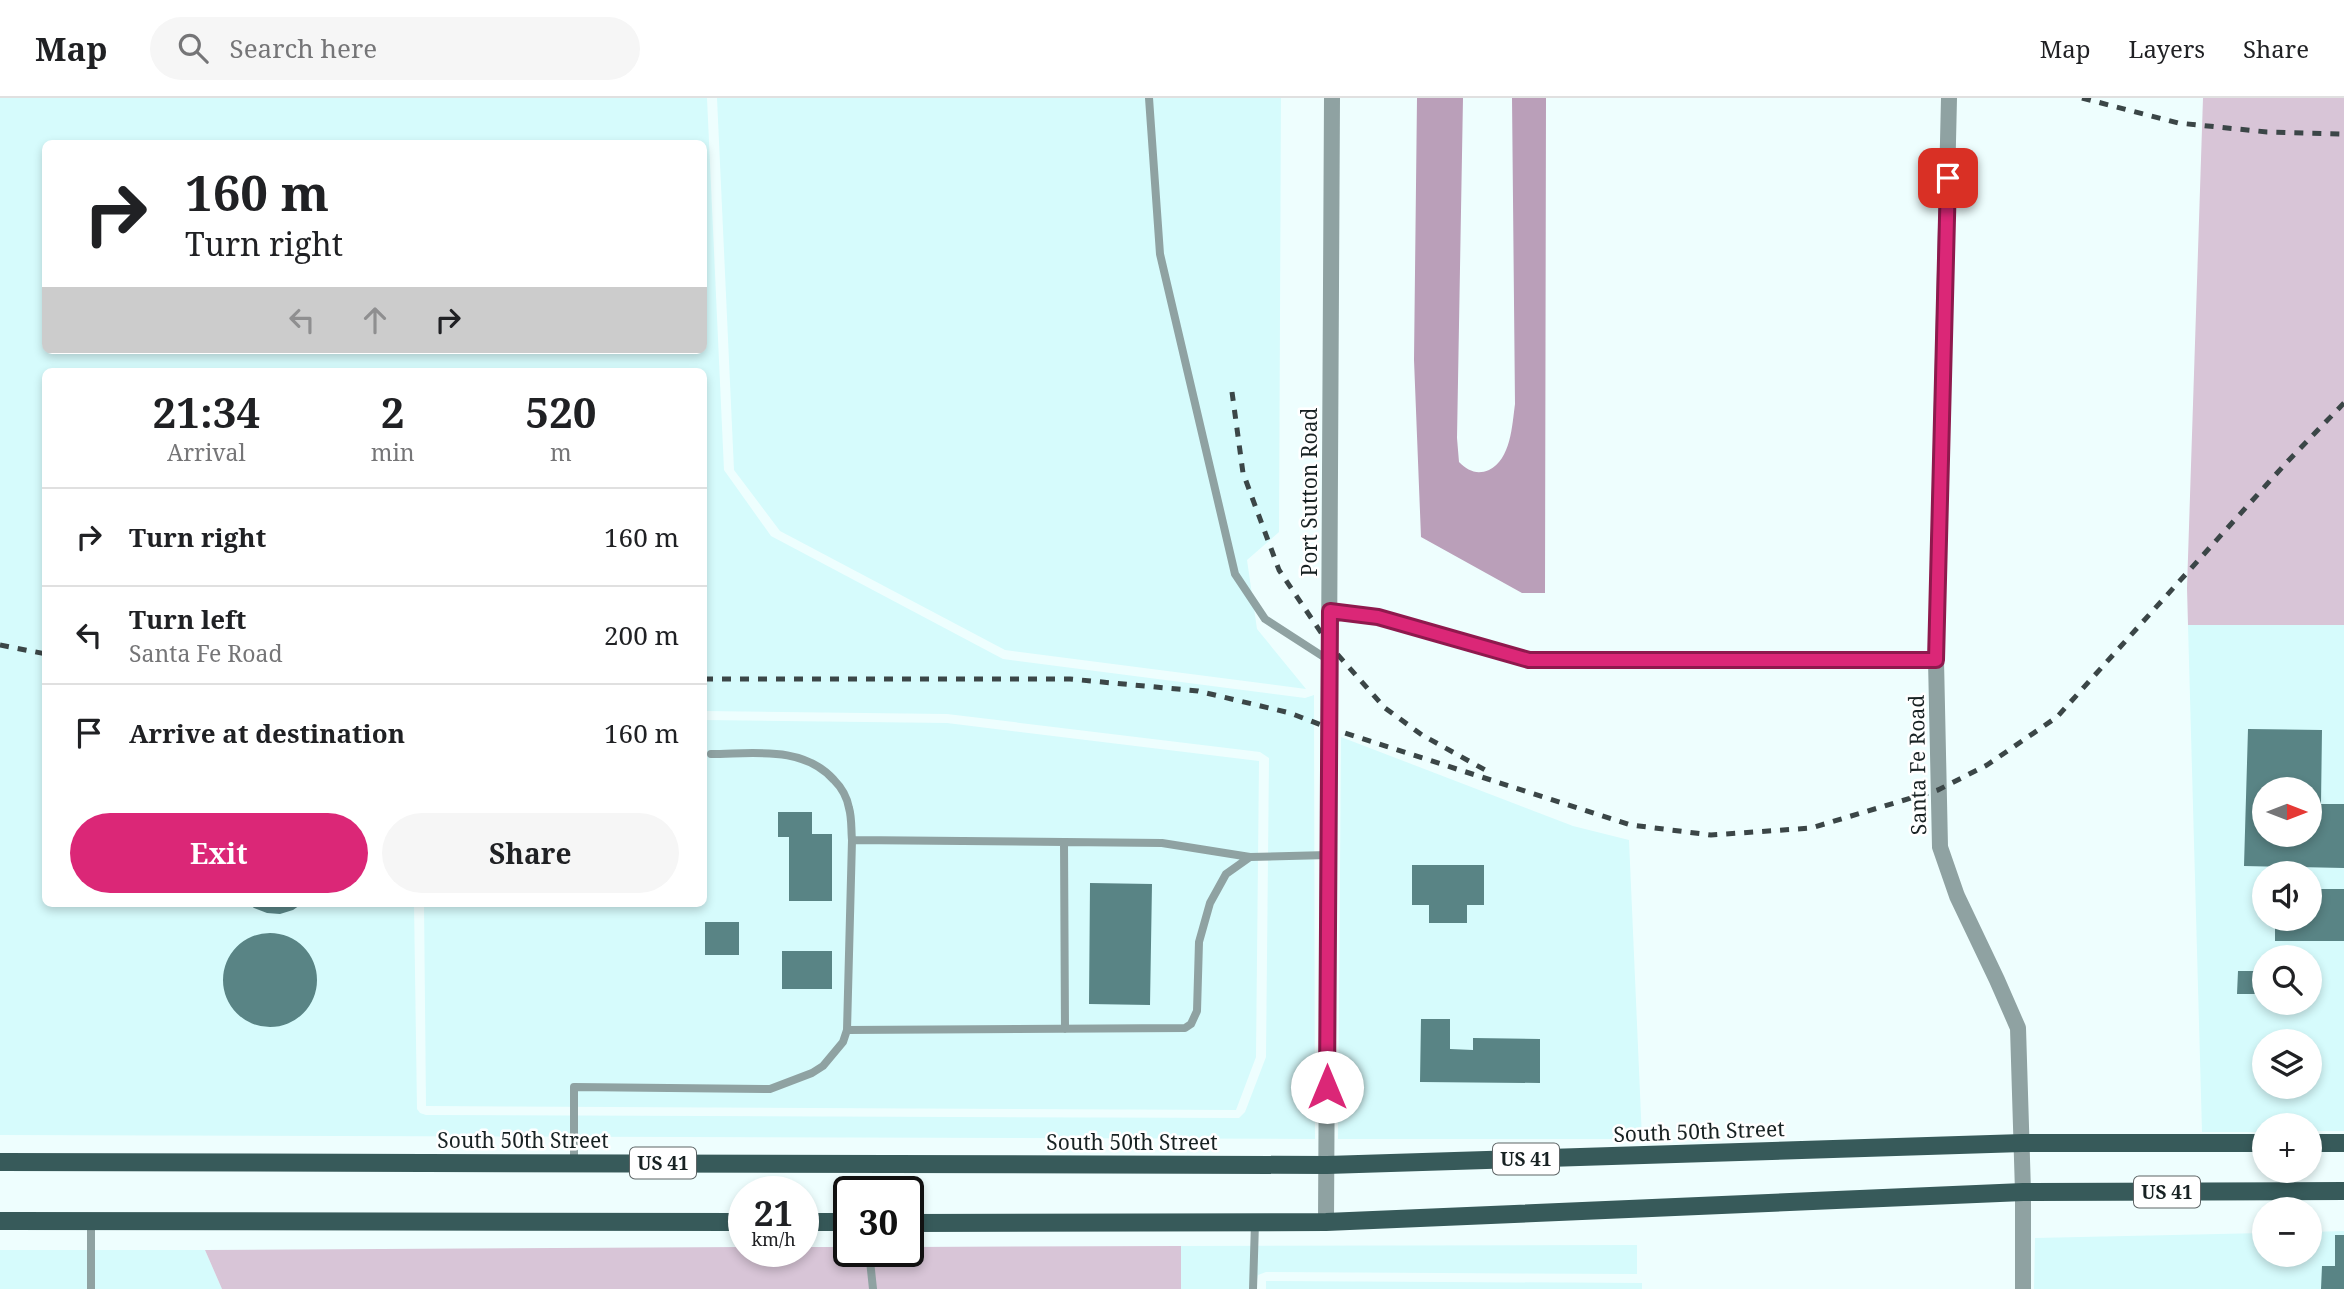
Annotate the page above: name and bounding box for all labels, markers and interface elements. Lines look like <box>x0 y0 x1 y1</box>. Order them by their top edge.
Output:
search box <box>150 17 640 80</box>
text: Map <box>35 26 108 71</box>
icon: search <box>174 29 212 67</box>
text: Search here <box>230 30 377 66</box>
text: Map <box>2040 32 2091 65</box>
text: Layers <box>2129 32 2205 65</box>
text: Share <box>2243 32 2309 65</box>
pin <box>1918 148 1978 208</box>
text: 160 m <box>185 159 329 225</box>
icon: arrive <box>1929 159 1967 197</box>
icon: right <box>70 168 161 259</box>
text: Turn right <box>185 222 343 265</box>
icon: left <box>283 301 321 339</box>
icon: ahead <box>356 301 394 339</box>
icon: right <box>429 301 467 339</box>
text: 21:34 <box>153 383 260 440</box>
text: 2 <box>381 383 405 440</box>
text: 520 <box>525 383 596 440</box>
street label: Port Sutton Road <box>1295 407 1323 576</box>
text: Arrival <box>167 436 246 468</box>
text: min <box>371 436 415 468</box>
text: m <box>550 436 572 468</box>
icon: right <box>70 518 108 556</box>
text: Turn right <box>129 519 266 555</box>
text: 160 m <box>604 519 679 555</box>
text: Turn left <box>129 601 246 637</box>
icon: left <box>70 616 108 654</box>
text: 200 m <box>604 617 679 653</box>
text: Santa Fe Road <box>129 637 283 669</box>
street label: Santa Fe Road <box>1902 695 1932 835</box>
icon: arrive <box>70 714 108 752</box>
text: Arrive at destination <box>129 715 405 751</box>
text: 160 m <box>604 715 679 751</box>
north arrow <box>2252 777 2322 847</box>
map controls <box>2252 777 2322 1267</box>
button: Exit <box>70 813 368 893</box>
button: Share <box>382 813 679 893</box>
button: sound <box>2252 861 2322 931</box>
button: search <box>2252 945 2322 1015</box>
button: layers <box>2252 1029 2322 1099</box>
position arrow <box>1290 1050 1364 1124</box>
button: + <box>2252 1113 2322 1183</box>
street label: South 50th Street <box>1613 1114 1785 1148</box>
street label: South 50th Street <box>437 1126 609 1154</box>
street label: South 50th Street <box>1046 1128 1218 1156</box>
road number: US 41 <box>1493 1144 1559 1175</box>
road number: US 41 <box>630 1148 696 1178</box>
speed limit sign: 30 <box>833 1176 924 1267</box>
road number: US 41 <box>2134 1176 2200 1208</box>
text: 21 <box>754 1189 793 1236</box>
button: − <box>2252 1197 2322 1267</box>
text: km/h <box>751 1227 796 1251</box>

